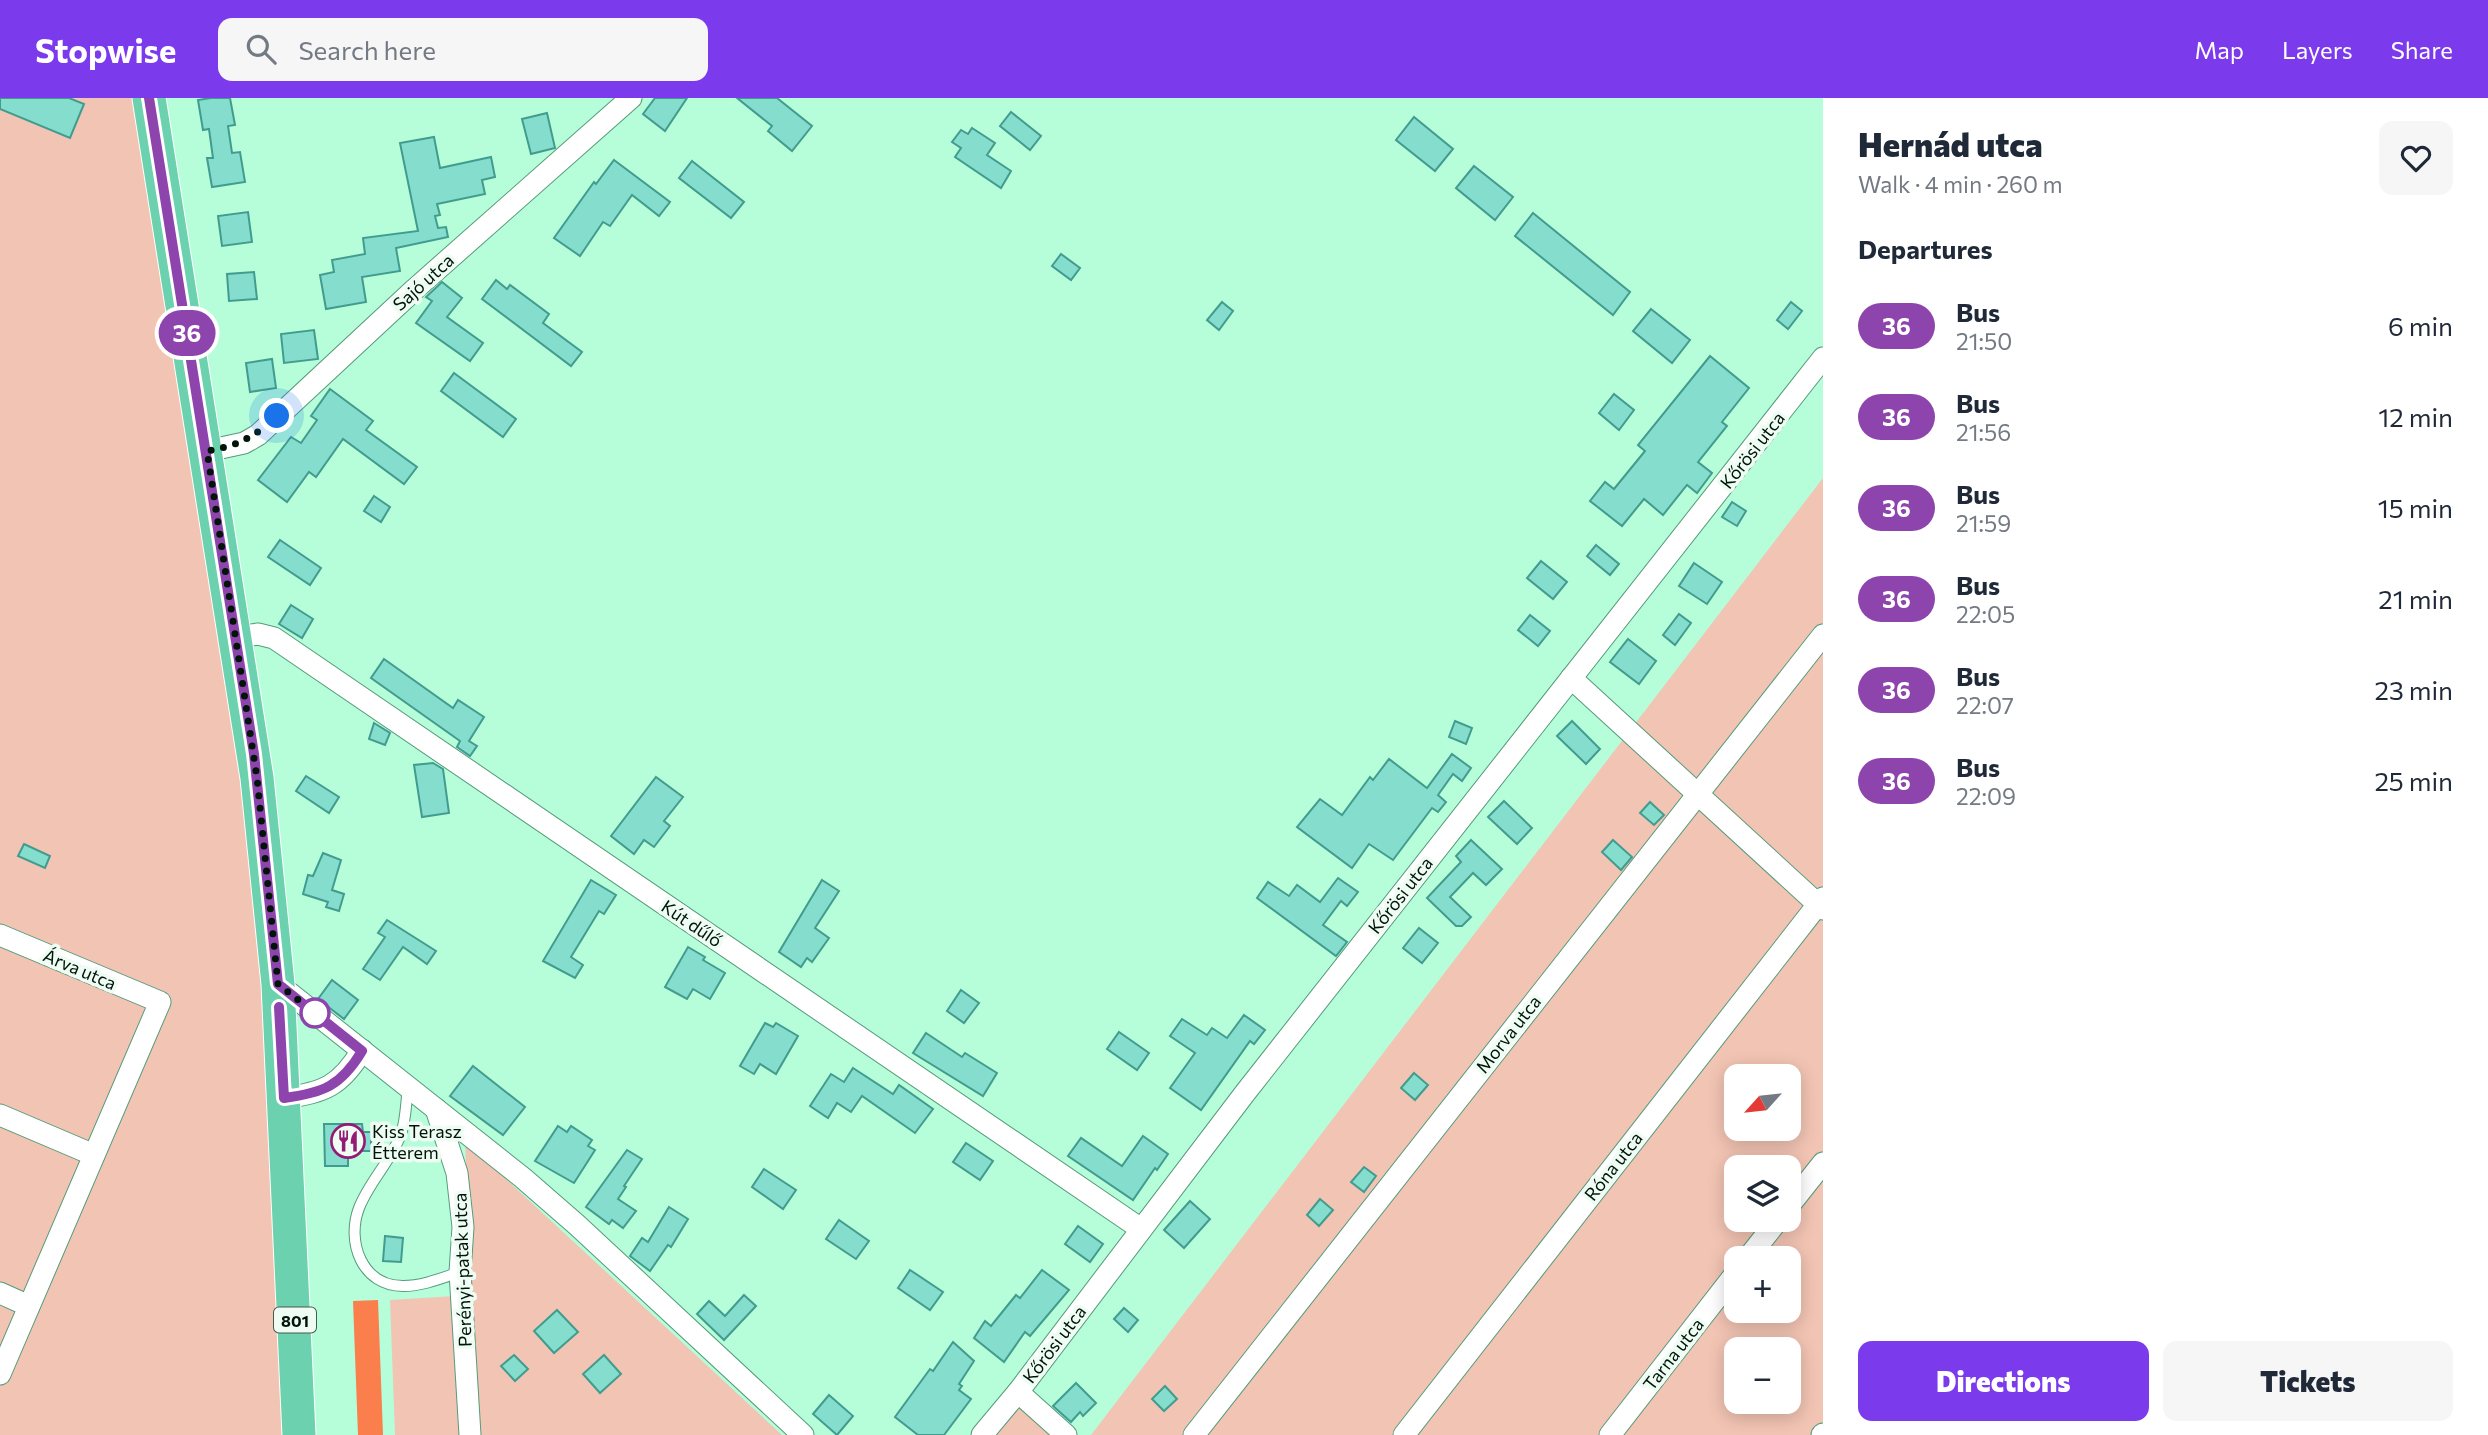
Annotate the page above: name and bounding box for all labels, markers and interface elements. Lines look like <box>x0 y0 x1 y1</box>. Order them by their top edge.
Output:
search box <box>218 18 708 81</box>
text: Stopwise <box>35 29 176 70</box>
icon: search <box>242 30 280 68</box>
text: Search here <box>298 34 436 65</box>
text: Map <box>2195 35 2244 64</box>
text: Layers <box>2282 35 2353 64</box>
text: Share <box>2391 35 2453 64</box>
button: heart <box>2379 121 2453 195</box>
text: Hernád utca <box>1858 123 2043 164</box>
text: Walk · 4 min · 260 m <box>1858 170 2063 198</box>
text: Departures <box>1858 233 1993 264</box>
street label: Sajó utca <box>388 249 458 315</box>
text: Bus <box>1956 296 2000 327</box>
line badge: 36 <box>156 310 218 356</box>
text: 6 min <box>2388 310 2453 341</box>
text: 36 <box>1882 311 1911 340</box>
text: 36 <box>173 318 201 347</box>
text: 21:50 <box>1956 327 2012 355</box>
text: Bus <box>1956 387 2000 418</box>
your location <box>259 398 294 433</box>
text: 12 min <box>2378 401 2453 432</box>
text: 36 <box>1882 402 1911 431</box>
street label: Kőrösi utca <box>1715 407 1789 493</box>
text: 21:56 <box>1956 418 2011 446</box>
text: Bus <box>1956 478 2000 509</box>
text: 15 min <box>2378 492 2453 523</box>
text: 36 <box>1882 493 1911 522</box>
text: 21:59 <box>1956 509 2011 537</box>
text: Bus <box>1956 569 2000 600</box>
text: 21 min <box>2378 583 2453 614</box>
text: 36 <box>1882 584 1911 613</box>
text: 22:05 <box>1956 600 2015 628</box>
text: Bus <box>1956 660 2000 691</box>
text: 23 min <box>2375 674 2453 705</box>
text: 36 <box>1882 675 1911 704</box>
text: 22:07 <box>1956 691 2014 719</box>
text: Bus <box>1956 751 2000 782</box>
text: 25 min <box>2374 765 2453 796</box>
text: 36 <box>1882 766 1911 795</box>
text: 22:09 <box>1956 782 2016 810</box>
street label: Kőrösi utca <box>1363 852 1437 938</box>
street label: Kút dűlő <box>657 895 727 951</box>
street label: Árva utca <box>40 944 120 994</box>
street label: Morva utca <box>1471 991 1545 1077</box>
unlabelled marker <box>300 998 330 1028</box>
north arrow <box>1724 1064 1801 1141</box>
map controls <box>1724 1064 1801 1414</box>
place label: Kiss Terasz Étterem <box>372 1120 462 1163</box>
restaurant icon: Kiss Terasz Étterem <box>329 1122 367 1160</box>
street label: Róna utca <box>1579 1127 1647 1205</box>
button: layers <box>1724 1155 1801 1232</box>
street label: Perényi-patak utca <box>448 1193 476 1347</box>
button: + <box>1724 1246 1801 1323</box>
street label: Kőrösi utca <box>1018 1301 1090 1387</box>
road number: 801 <box>274 1308 316 1332</box>
street label: Tarna utca <box>1638 1314 1708 1394</box>
button: − <box>1724 1337 1801 1414</box>
button: Directions <box>1858 1341 2149 1421</box>
button: Tickets <box>2163 1341 2453 1421</box>

